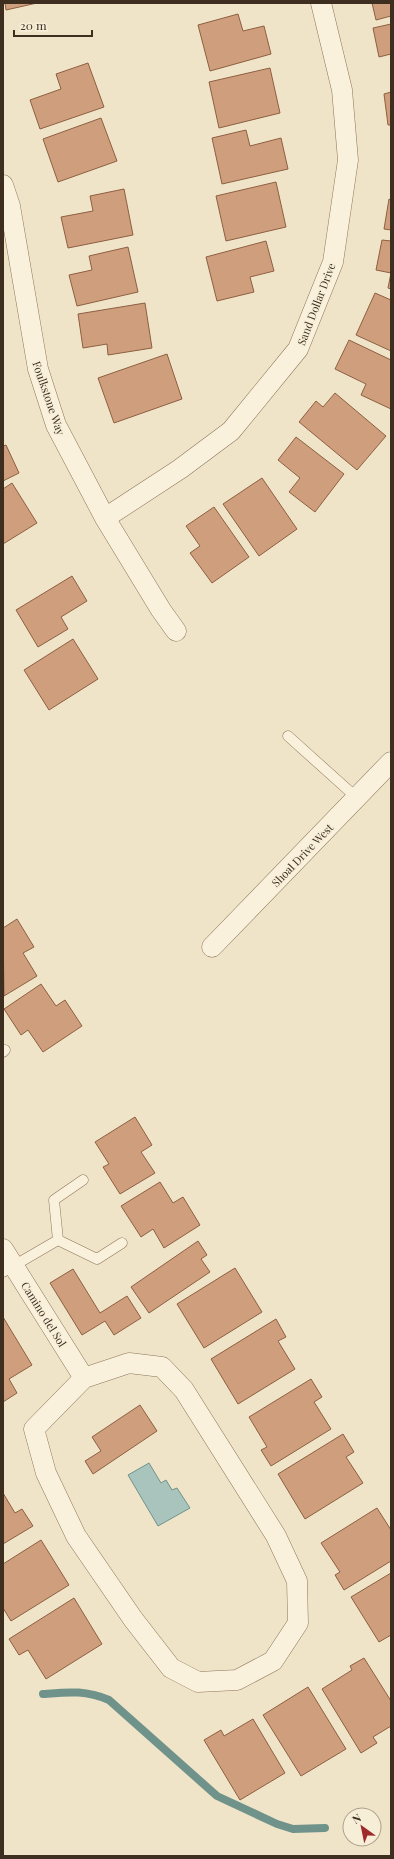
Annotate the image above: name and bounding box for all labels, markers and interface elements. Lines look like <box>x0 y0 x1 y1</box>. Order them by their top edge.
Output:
scale bar <box>14 12 92 38</box>
text: 20 m <box>20 17 47 33</box>
street label: Sand Dollar Drive <box>293 260 339 347</box>
street label: Foulkstone Way <box>29 359 69 437</box>
street label: Shoal Drive West <box>268 820 336 890</box>
street label: Camino del Sol <box>18 1279 70 1349</box>
north arrow <box>342 1807 382 1847</box>
text: N <box>349 1810 364 1827</box>

